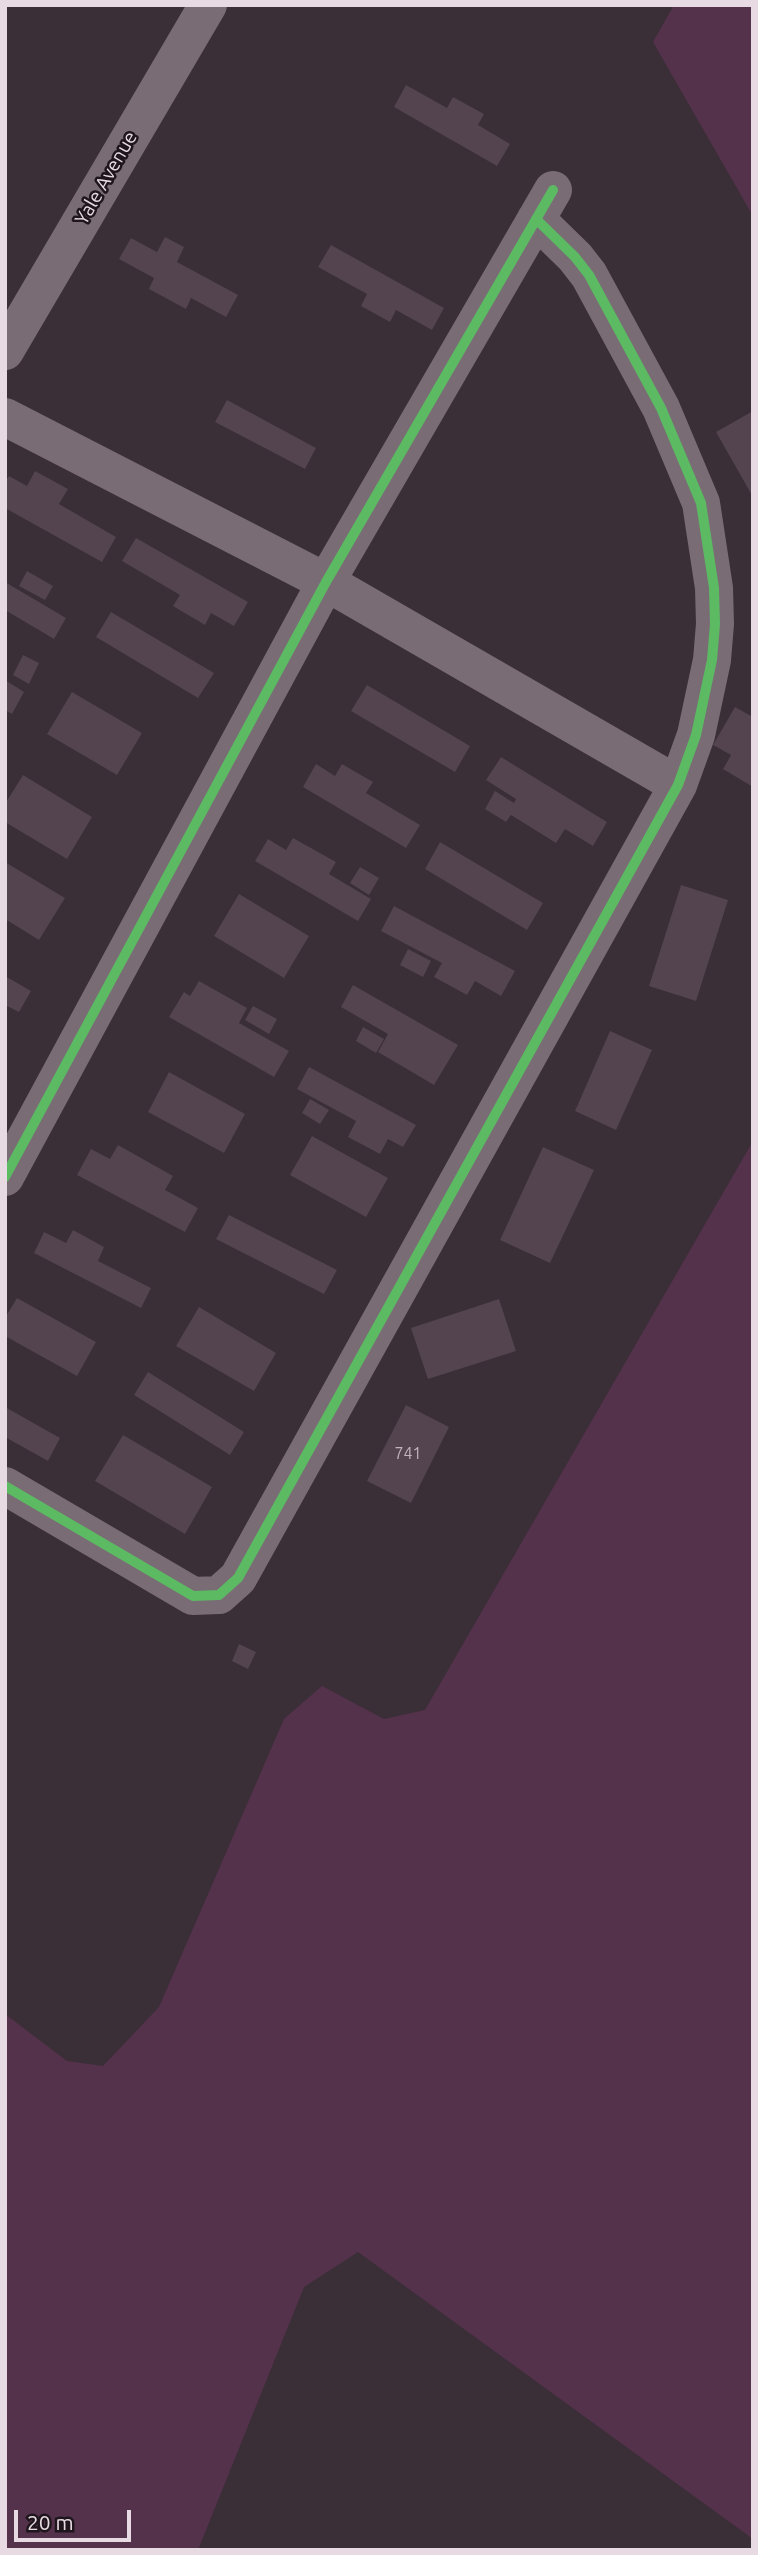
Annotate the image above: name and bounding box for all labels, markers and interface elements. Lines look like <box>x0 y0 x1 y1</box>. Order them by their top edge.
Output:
street label: Yale Avenue <box>70 127 142 229</box>
house number: 741 <box>394 1444 422 1464</box>
scale bar <box>18 2496 135 2540</box>
text: 20 m <box>27 2510 74 2534</box>

